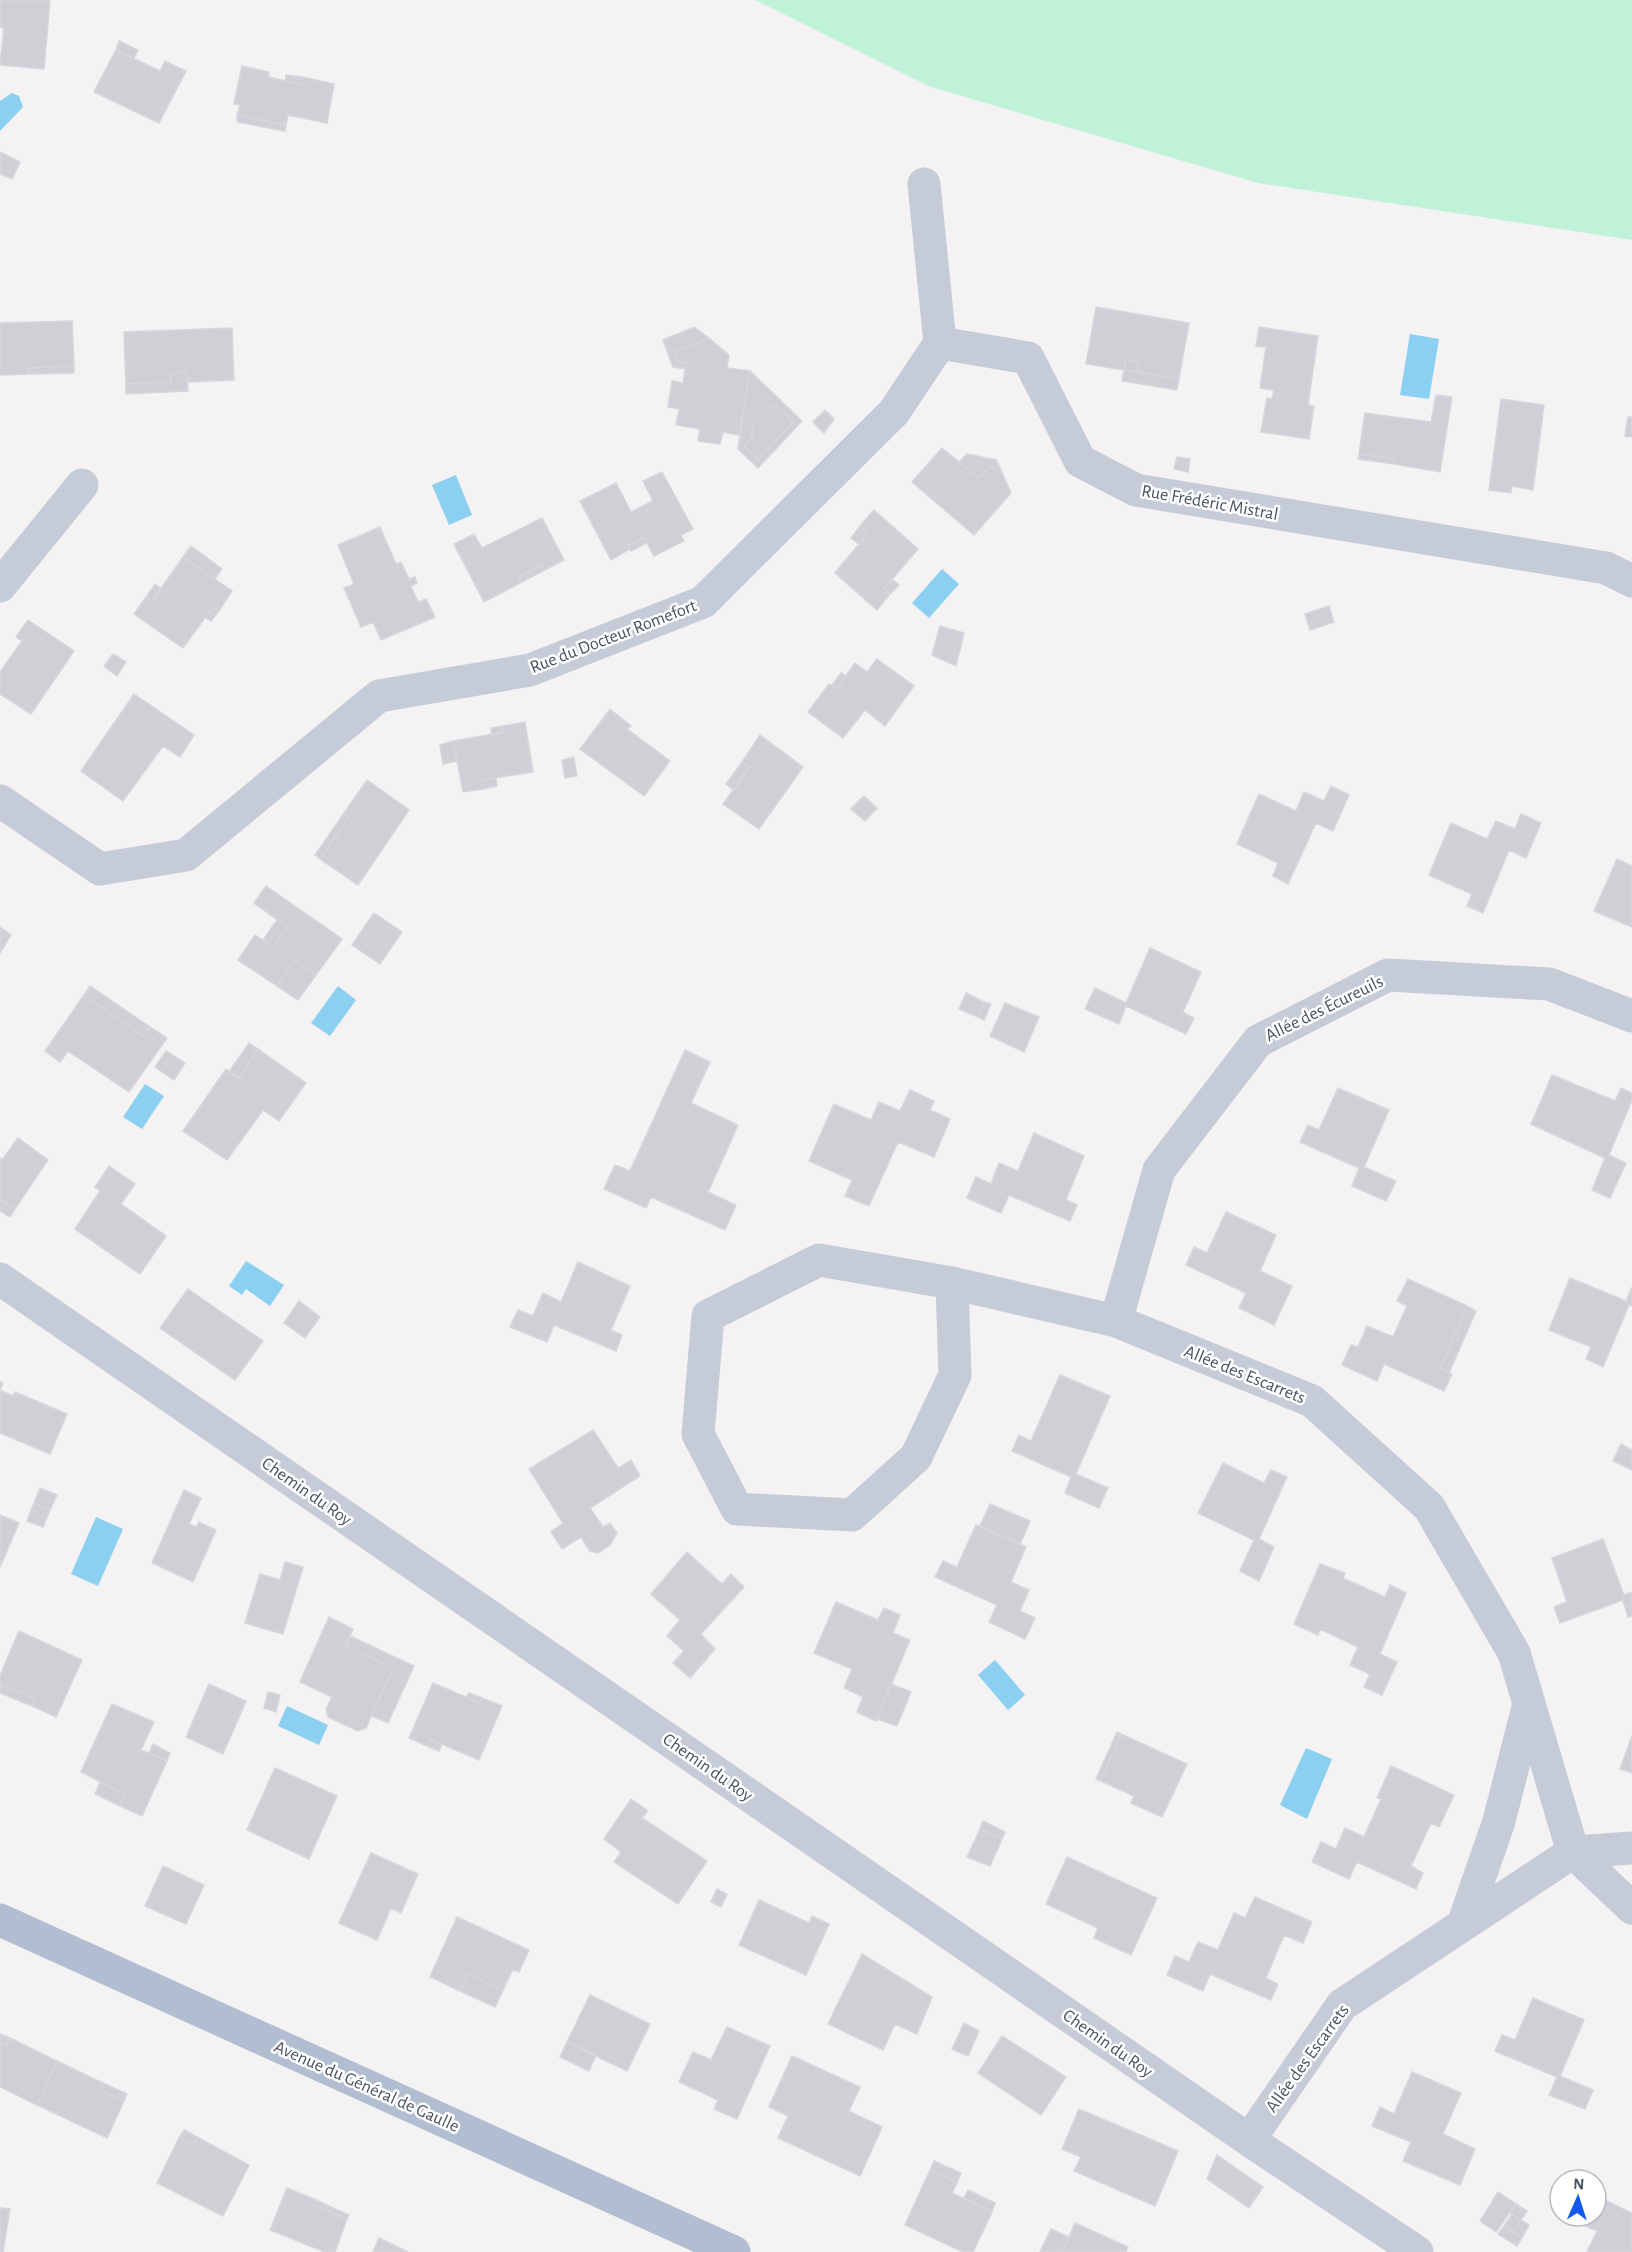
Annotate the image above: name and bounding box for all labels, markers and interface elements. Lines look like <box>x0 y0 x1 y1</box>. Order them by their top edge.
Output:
street label: Rue Frédéric Mistral <box>1140 482 1280 524</box>
street label: Rue du Docteur Romefort <box>528 597 699 677</box>
street label: Allée des Écureuils <box>1261 970 1386 1045</box>
street label: Allée des Escarrets <box>1182 1342 1308 1407</box>
street label: Chemin du Roy <box>258 1454 355 1530</box>
street label: Chemin du Roy <box>659 1730 756 1806</box>
street label: Allée des Escarrets <box>1263 2001 1353 2116</box>
street label: Chemin du Roy <box>1059 2006 1156 2082</box>
street label: Avenue du Général de Gaulle <box>271 2038 462 2136</box>
north arrow <box>1548 2168 1608 2228</box>
text: N <box>1573 2176 1585 2192</box>

